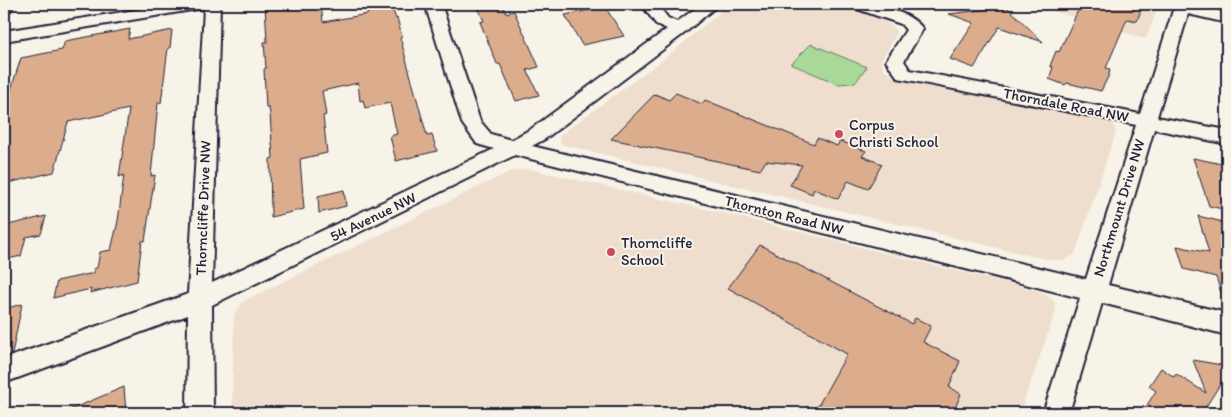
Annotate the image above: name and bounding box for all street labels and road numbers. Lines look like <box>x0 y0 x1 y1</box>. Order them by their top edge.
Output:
street label: Thorndale Road NW <box>1002 84 1130 126</box>
street label: Northmount Drive NW <box>1089 137 1149 279</box>
street label: Thorncliffe Drive NW <box>192 140 214 276</box>
street label: 54 Avenue NW <box>327 188 419 246</box>
street label: Thornton Road NW <box>723 192 846 239</box>

